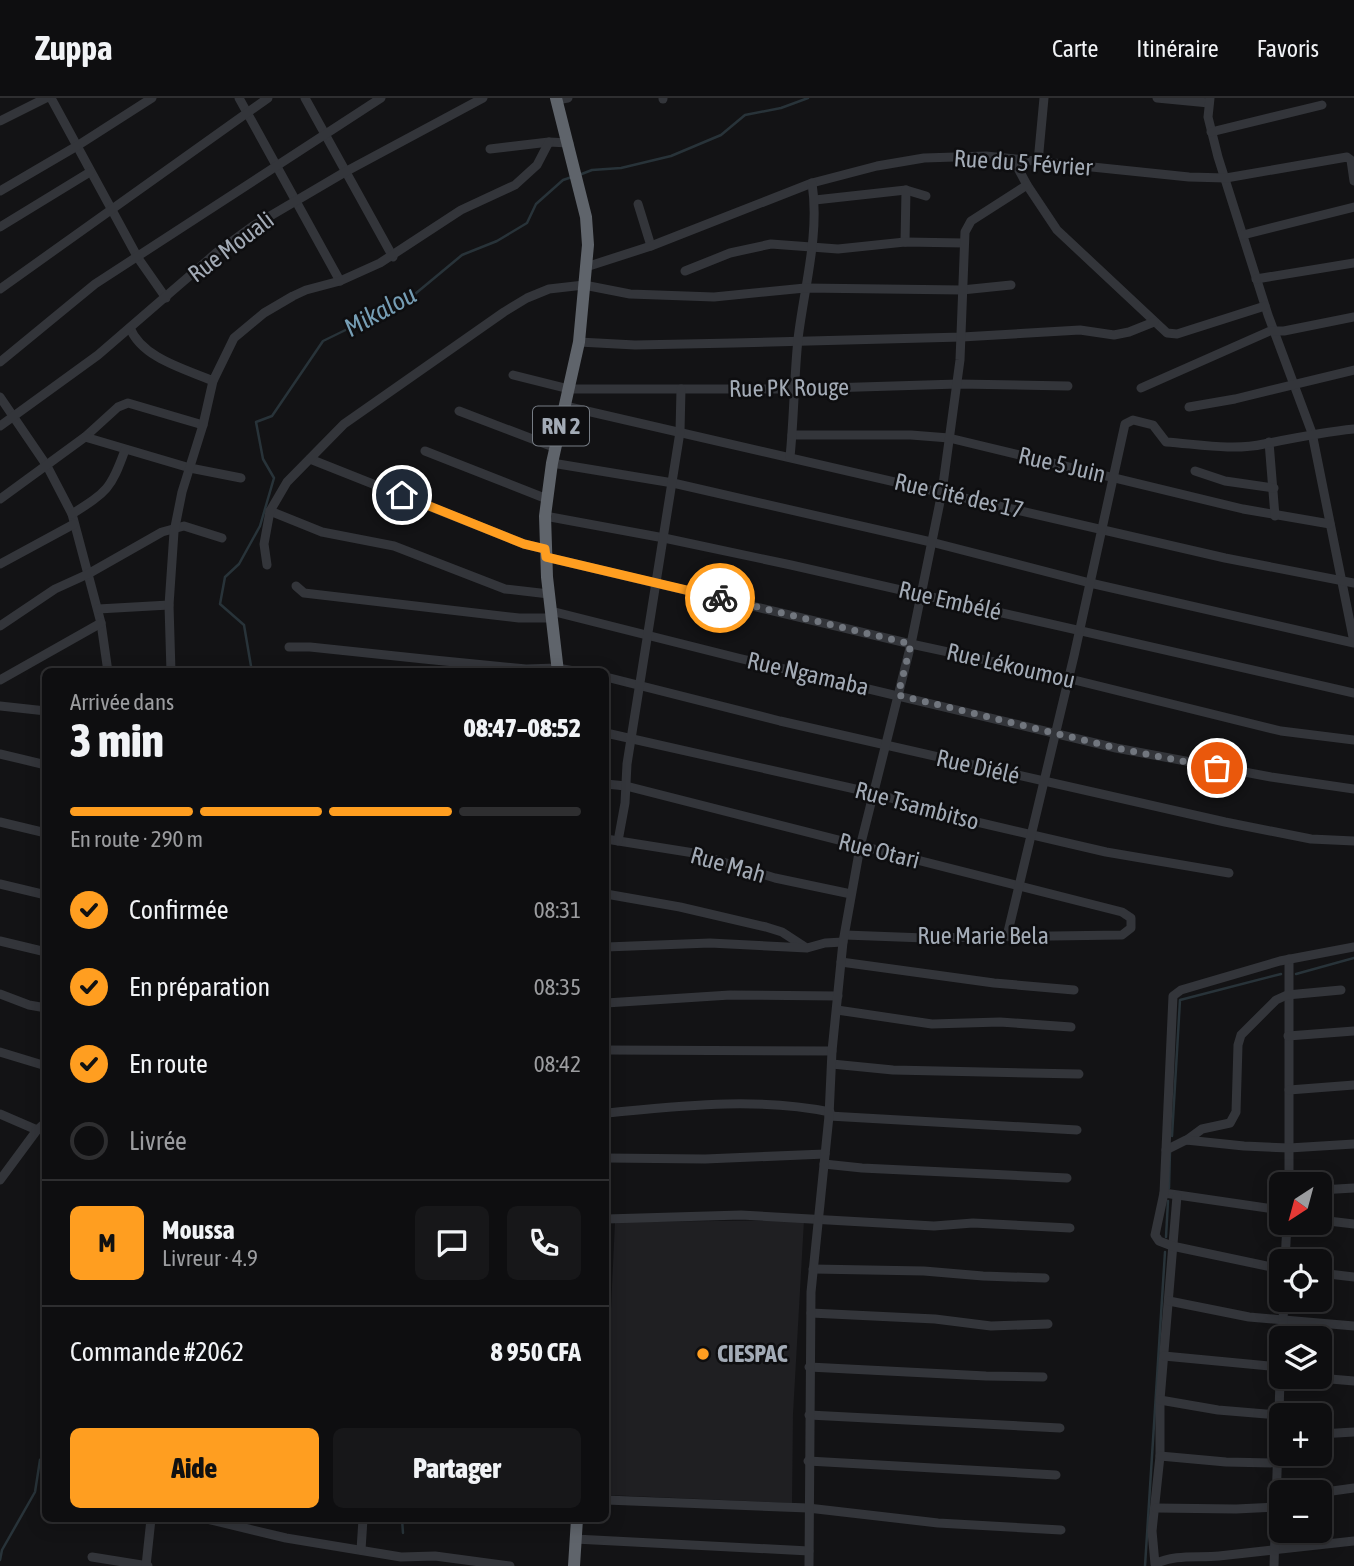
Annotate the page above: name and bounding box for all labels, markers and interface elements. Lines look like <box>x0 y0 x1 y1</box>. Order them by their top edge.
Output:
text: Zuppa <box>35 29 112 67</box>
text: Carte <box>1052 35 1098 62</box>
text: Itinéraire <box>1136 35 1219 62</box>
text: Favoris <box>1257 35 1319 62</box>
street label: Rue du 5 Février <box>953 144 1094 181</box>
street label: Rue Mouali <box>183 206 279 287</box>
water label: Mikalou <box>339 279 421 343</box>
street label: Rue PK Rouge <box>729 373 849 402</box>
road number: RN 2 <box>533 406 589 446</box>
street label: Rue 5 Juin <box>1016 441 1108 488</box>
pin <box>372 465 432 525</box>
street label: Rue Cité des 17 <box>892 468 1026 523</box>
icon: home <box>383 476 421 514</box>
courier <box>685 563 755 633</box>
street label: Rue Embélé <box>896 576 1004 625</box>
icon: bike <box>701 579 739 617</box>
street label: Rue Lékoumou <box>944 638 1078 693</box>
street label: Rue Ngamaba <box>745 646 872 701</box>
text: Arrivée dans <box>70 689 174 715</box>
text: 08:47–08:52 <box>464 713 581 743</box>
text: 3 min <box>70 714 164 767</box>
pin <box>1187 738 1247 798</box>
street label: Rue Diélé <box>934 744 1022 789</box>
icon: bag <box>1198 749 1236 787</box>
street label: Rue Tsambitso <box>852 776 982 835</box>
text: En route · 290 m <box>70 826 203 852</box>
street label: Rue Otari <box>836 827 922 874</box>
street label: Rue Mah <box>688 841 769 888</box>
icon: check <box>70 891 108 929</box>
text: Confirmée <box>129 895 229 925</box>
text: 08:31 <box>534 897 581 923</box>
street label: Rue Marie Bela <box>917 922 1049 949</box>
icon: check <box>70 968 108 1006</box>
text: En préparation <box>129 972 270 1002</box>
text: 08:35 <box>534 974 581 1000</box>
icon: check <box>70 1045 108 1083</box>
text: En route <box>129 1049 208 1079</box>
text: 08:42 <box>534 1051 581 1077</box>
text: Livrée <box>129 1126 187 1156</box>
north arrow <box>1269 1172 1332 1236</box>
map controls <box>1269 1172 1332 1543</box>
button: chat <box>415 1206 489 1280</box>
button: phone <box>507 1206 581 1280</box>
text: Moussa <box>162 1215 235 1245</box>
text: M <box>98 1228 116 1258</box>
text: Livreur · 4.9 <box>162 1245 258 1271</box>
button: locate <box>1269 1249 1332 1312</box>
button: layers <box>1269 1326 1332 1389</box>
text: Commande #2062 <box>70 1337 244 1367</box>
text: 8 950 CFA <box>491 1337 581 1367</box>
place label: CIESPAC <box>717 1340 788 1367</box>
marker: CIESPAC <box>695 1346 711 1362</box>
button: + <box>1269 1403 1332 1466</box>
button: Aide <box>70 1428 319 1508</box>
button: Partager <box>333 1428 581 1508</box>
button: − <box>1269 1480 1332 1543</box>

